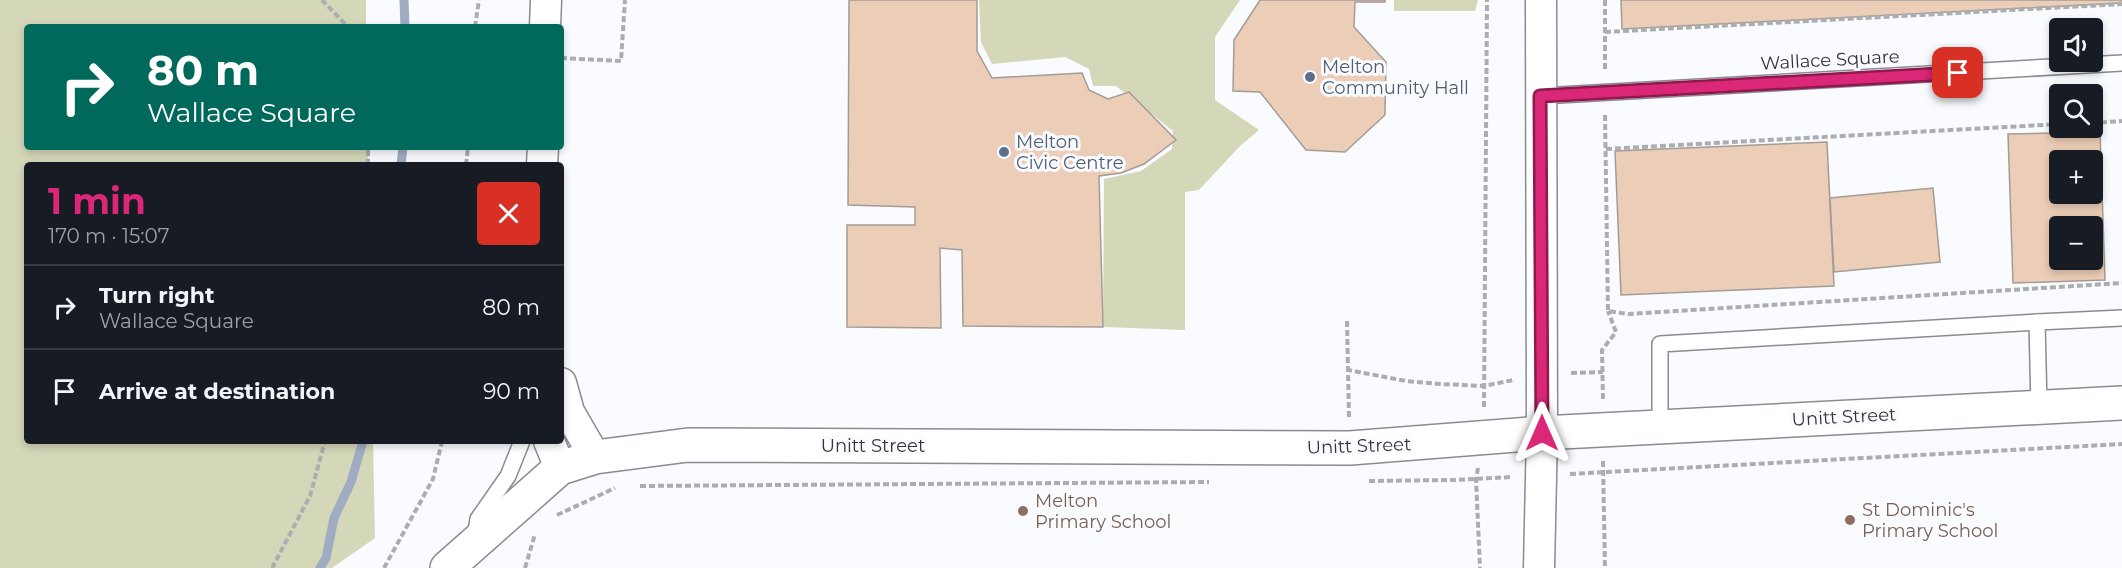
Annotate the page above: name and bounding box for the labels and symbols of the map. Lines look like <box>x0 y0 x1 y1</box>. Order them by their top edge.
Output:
street label: Wallace Square <box>1760 45 1900 75</box>
pin <box>1932 47 1983 98</box>
place label: Melton Community Hall <box>1322 56 1469 99</box>
marker: Melton Community Hall <box>1303 70 1317 84</box>
place label: Melton Civic Centre <box>1016 131 1124 174</box>
marker: Melton Civic Centre <box>997 145 1011 159</box>
position arrow <box>1510 401 1574 465</box>
street label: Unitt Street <box>1791 403 1897 431</box>
street label: Unitt Street <box>1306 433 1412 459</box>
street label: Unitt Street <box>821 435 925 457</box>
place label: Melton Primary School <box>1035 490 1171 533</box>
place label: St Dominic's Primary School <box>1862 499 1998 542</box>
marker: Melton Primary School <box>1016 504 1030 518</box>
marker: St Dominic's Primary School <box>1843 513 1857 527</box>

